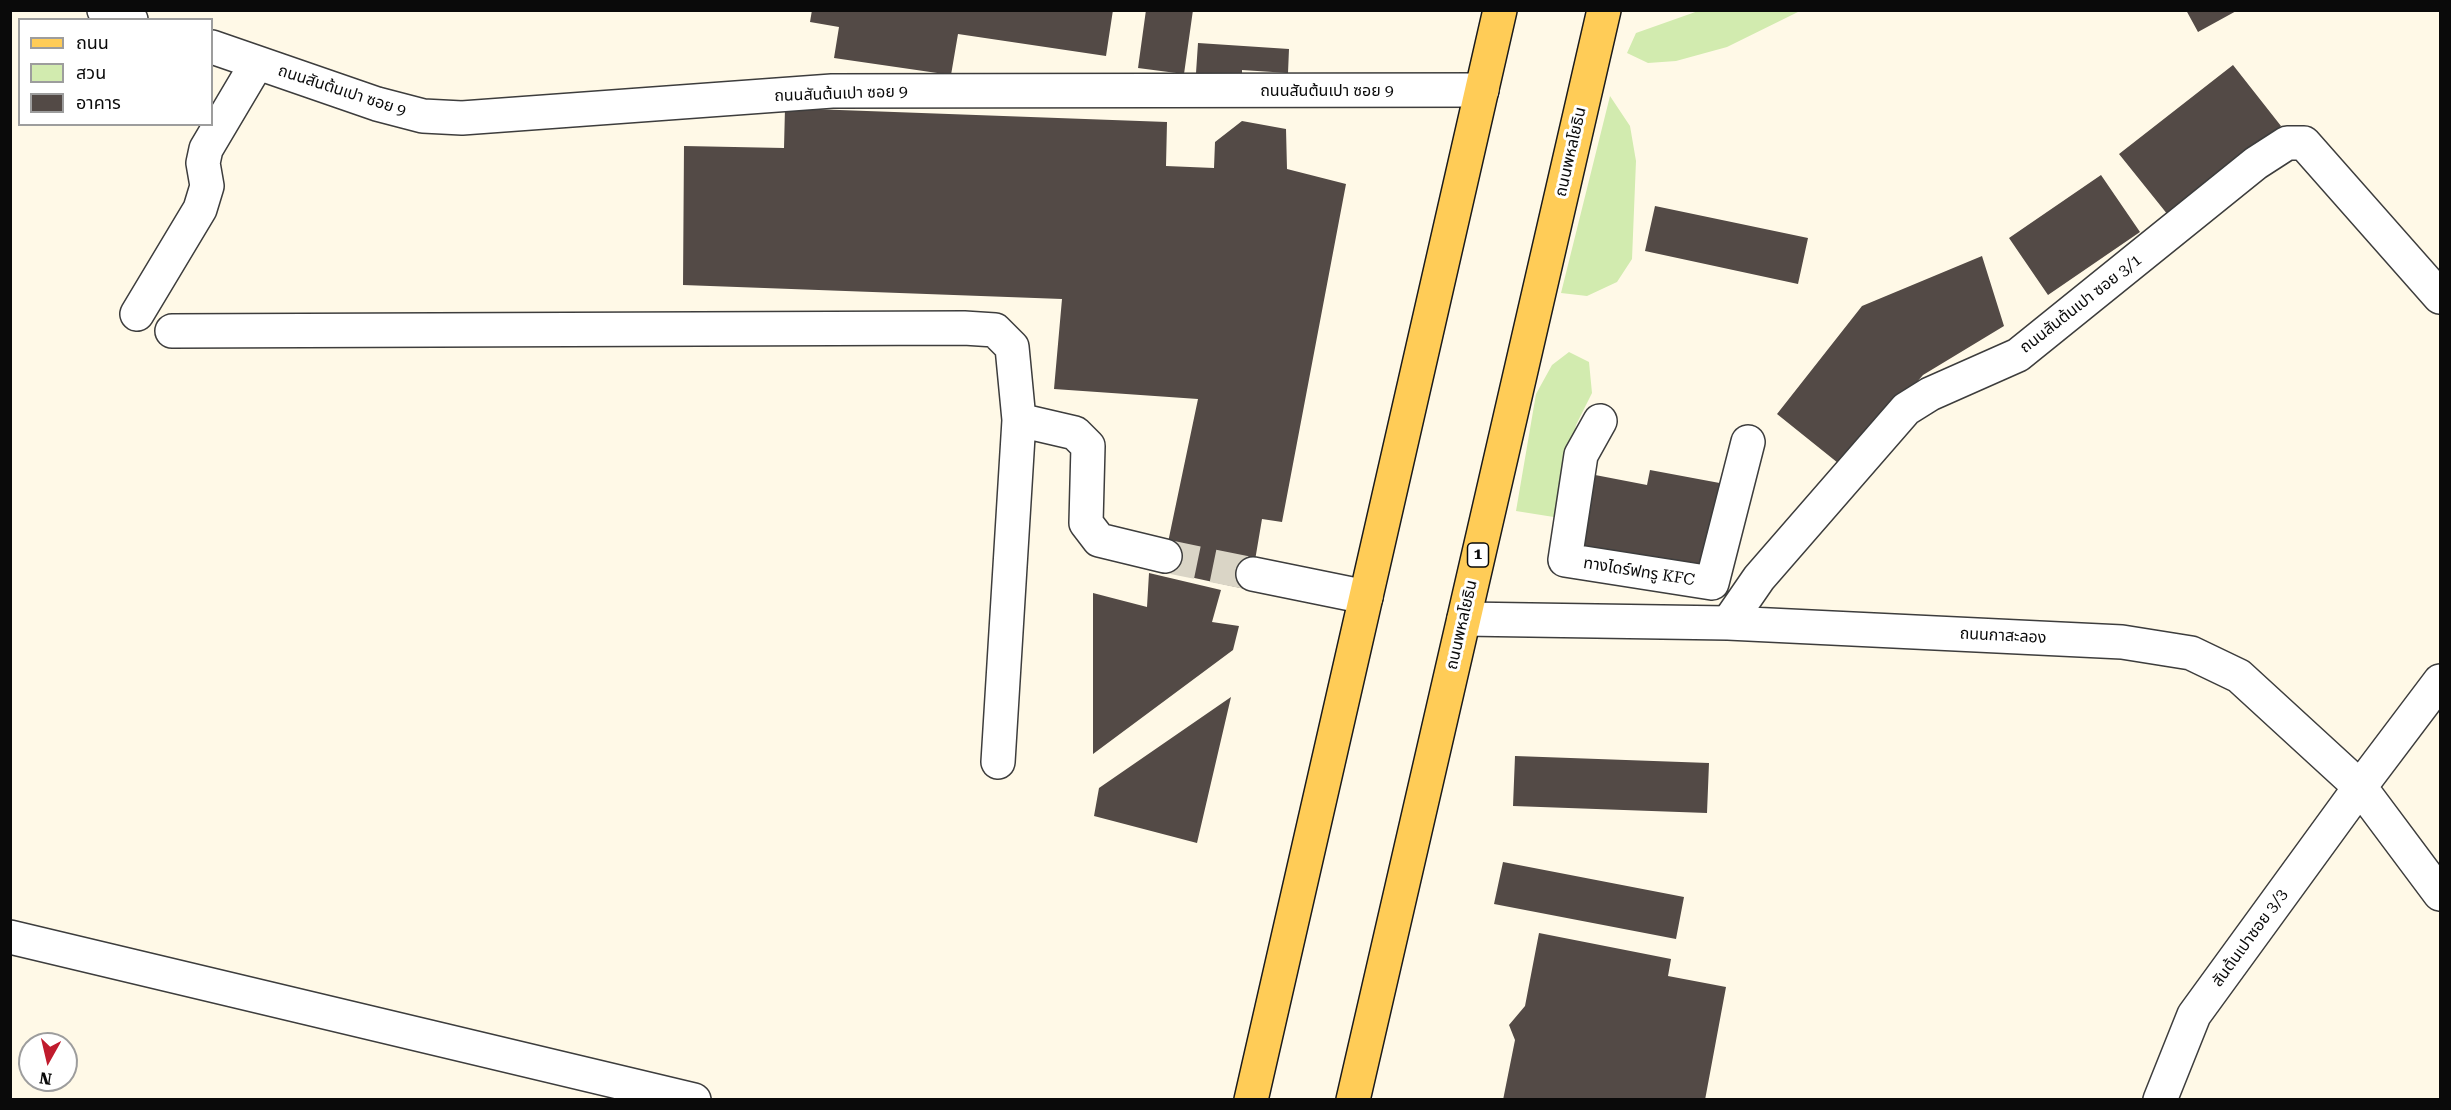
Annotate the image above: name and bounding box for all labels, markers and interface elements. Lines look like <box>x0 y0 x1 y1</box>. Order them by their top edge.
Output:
legend <box>18 18 213 126</box>
text: ถนน <box>76 32 109 53</box>
street label: ถนนสันต้นเปา ซอย 9 <box>276 61 408 121</box>
text: สวน <box>76 62 106 83</box>
street label: ถนนสันต้นเปา ซอย 9 <box>1260 81 1394 101</box>
street label: ถนนสันต้นเปา ซอย 9 <box>774 82 908 106</box>
text: อาคาร <box>76 92 121 113</box>
street label: ถนนพหลโยธิน <box>1551 105 1591 199</box>
street label: ถนนสันต้นเปา ซอย 3/1 <box>2016 250 2146 358</box>
road number: 1 <box>1468 543 1488 567</box>
street label: ทางไดร์ฟทรู KFC <box>1582 554 1696 590</box>
street label: ถนนพหลโยธิน <box>1442 578 1482 672</box>
street label: ถนนกาสะลอง <box>1959 624 2047 648</box>
street label: สันต้นเปาซอย 3/3 <box>2208 885 2292 991</box>
north arrow <box>18 1032 78 1092</box>
text: N <box>38 1068 53 1089</box>

